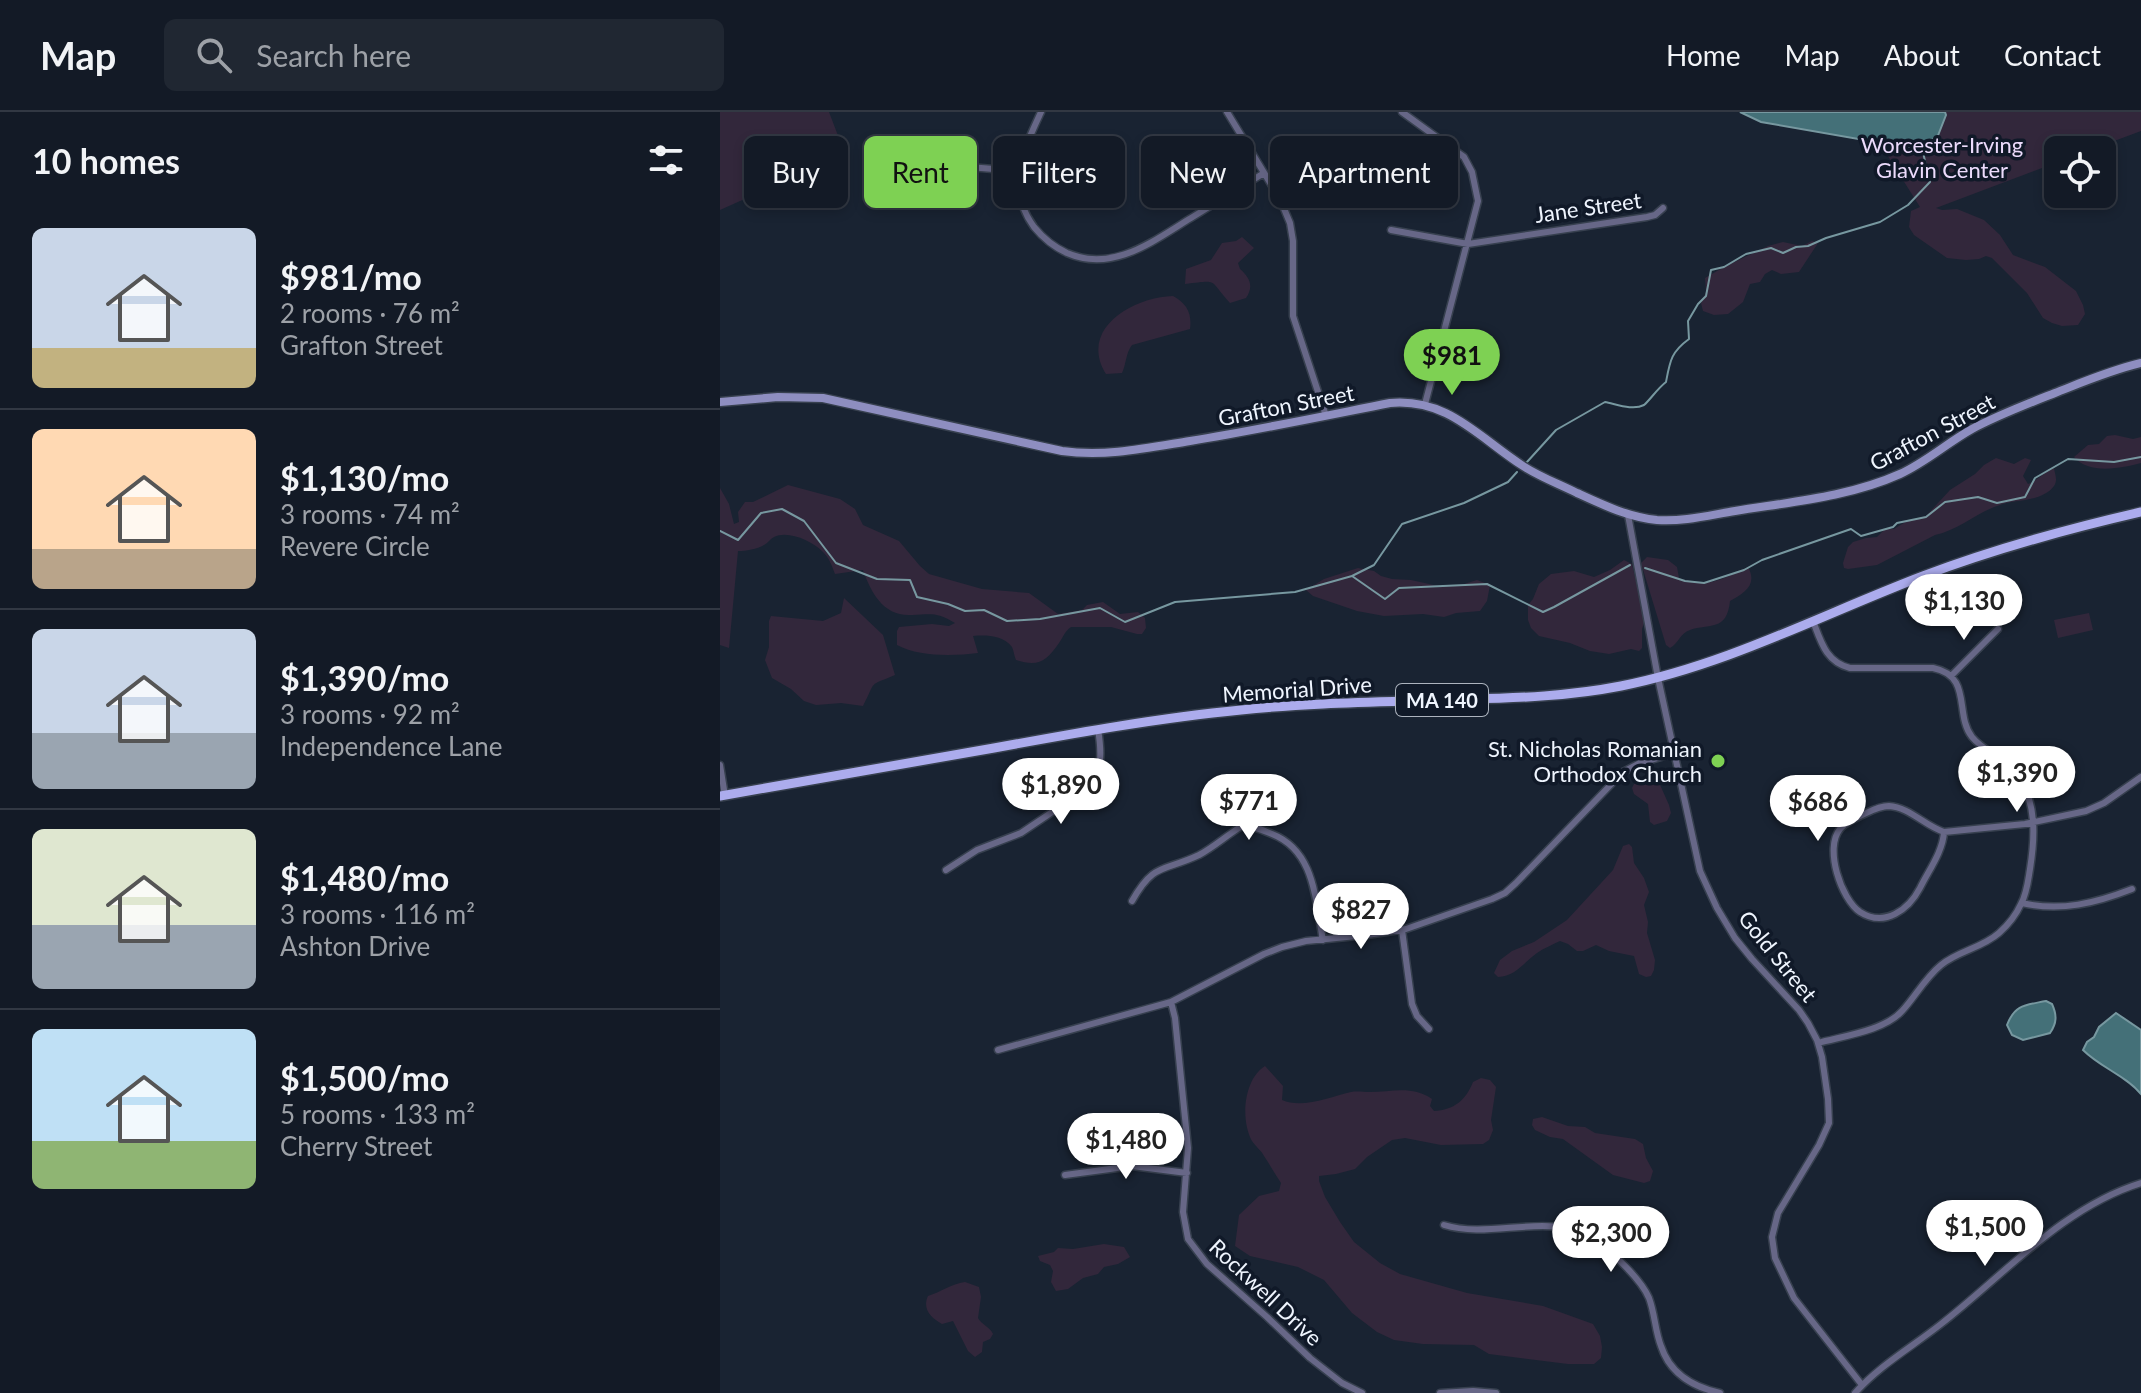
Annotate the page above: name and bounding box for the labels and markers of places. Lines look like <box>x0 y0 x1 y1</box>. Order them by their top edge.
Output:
pin: $981 <box>1405 329 1499 397</box>
pin: $1,130 <box>1899 574 2029 642</box>
place label: St. Nicholas Romanian Orthodox Church <box>1488 735 1702 787</box>
pin: $1,390 <box>1952 746 2082 814</box>
marker: St. Nicholas Romanian Orthodox Church <box>1709 752 1727 770</box>
pin: $1,890 <box>996 758 1126 826</box>
pin: $771 <box>1202 774 1296 842</box>
pin: $686 <box>1771 775 1865 843</box>
pin: $827 <box>1314 883 1408 951</box>
pin: $1,480 <box>1061 1113 1191 1181</box>
pin: $1,500 <box>1920 1200 2050 1268</box>
pin: $2,300 <box>1546 1206 1676 1274</box>

